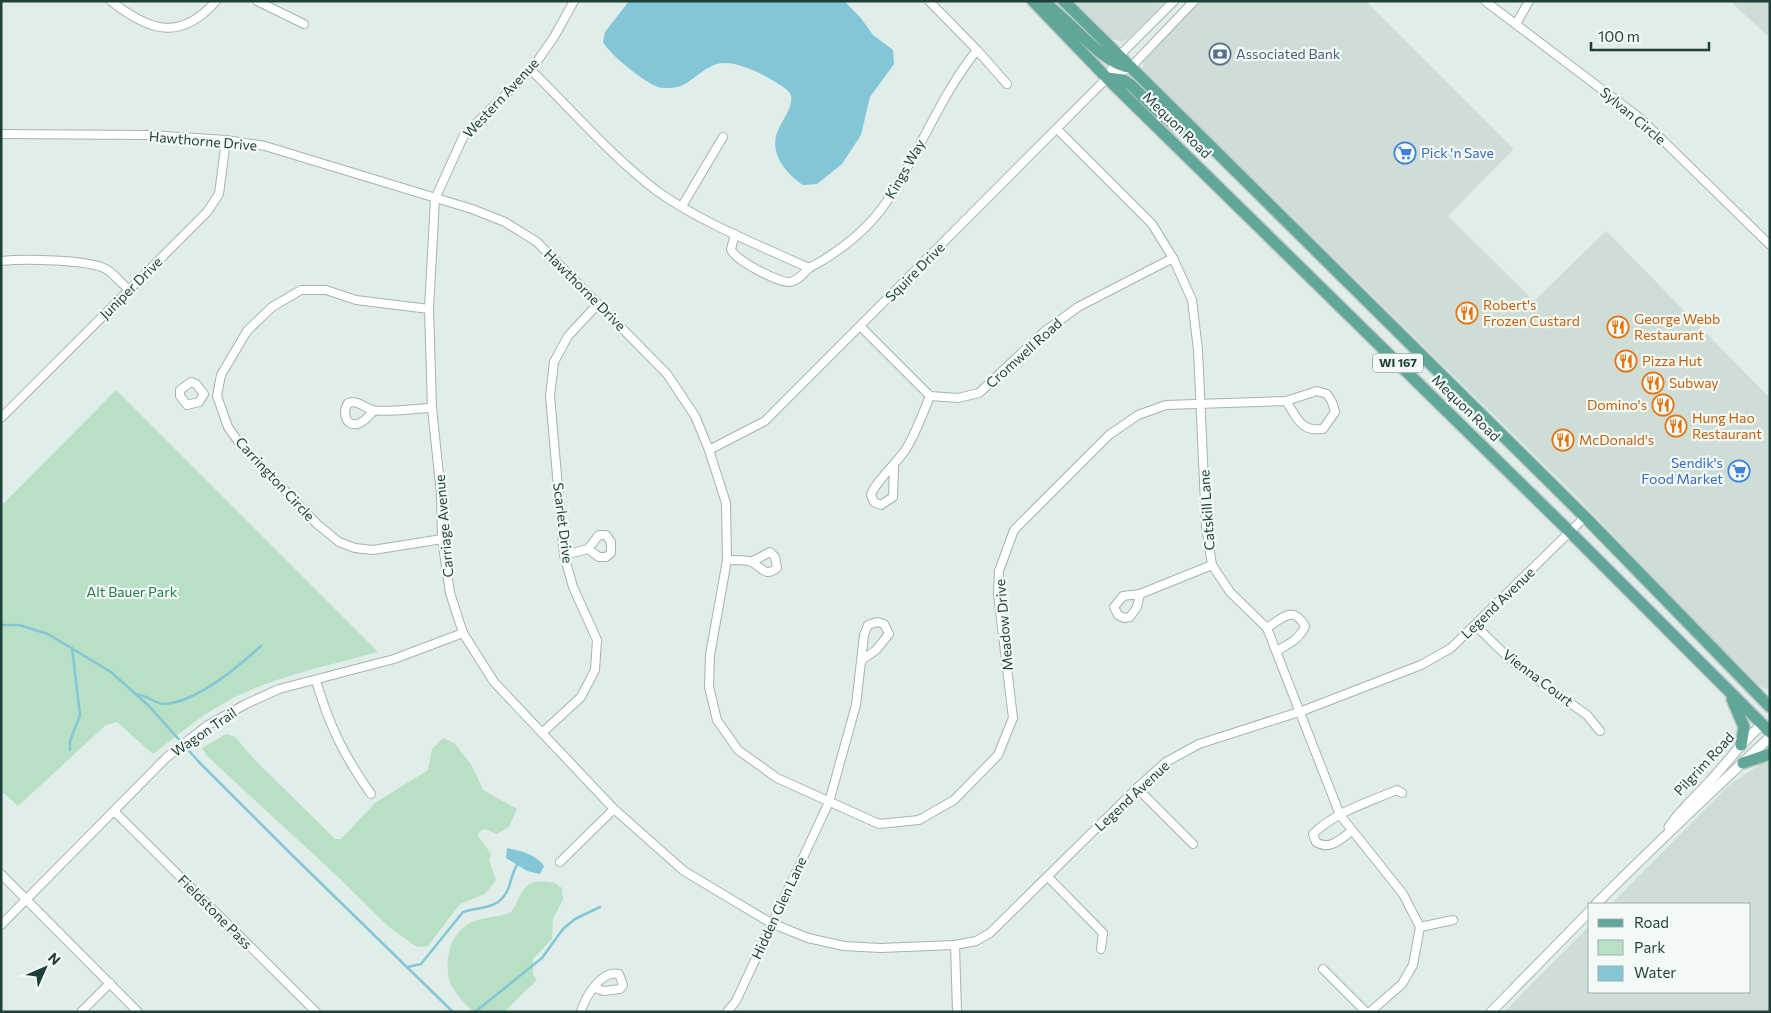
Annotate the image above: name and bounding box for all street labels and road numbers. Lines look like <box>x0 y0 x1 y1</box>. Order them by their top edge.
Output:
street label: Western Avenue <box>459 54 542 141</box>
street label: Sylvan Circle <box>1597 83 1669 148</box>
street label: Mequon Road <box>1140 88 1215 161</box>
street label: Hawthorne Drive <box>148 127 258 154</box>
street label: Kings Way <box>881 136 928 201</box>
street label: Squire Drive <box>881 238 948 305</box>
street label: Hawthorne Drive <box>541 245 630 334</box>
street label: Juniper Drive <box>96 253 165 322</box>
street label: Cromwell Road <box>982 314 1065 391</box>
road number: WI 167 <box>1373 353 1423 372</box>
street label: Mequon Road <box>1429 371 1504 444</box>
street label: Carrington Circle <box>232 433 319 524</box>
street label: Catskill Lane <box>1195 469 1218 551</box>
street label: Carriage Avenue <box>431 474 456 578</box>
street label: Scarlet Drive <box>550 482 577 564</box>
street label: Legend Avenue <box>1457 563 1538 642</box>
street label: Meadow Drive <box>991 578 1016 672</box>
street label: Vienna Court <box>1500 646 1577 710</box>
street label: Wagon Trail <box>168 704 240 760</box>
street label: Pilgrim Road <box>1670 728 1737 799</box>
street label: Legend Avenue <box>1091 757 1172 834</box>
street label: Hidden Glen Lane <box>747 854 810 962</box>
street label: Fieldstone Pass <box>175 871 256 952</box>

